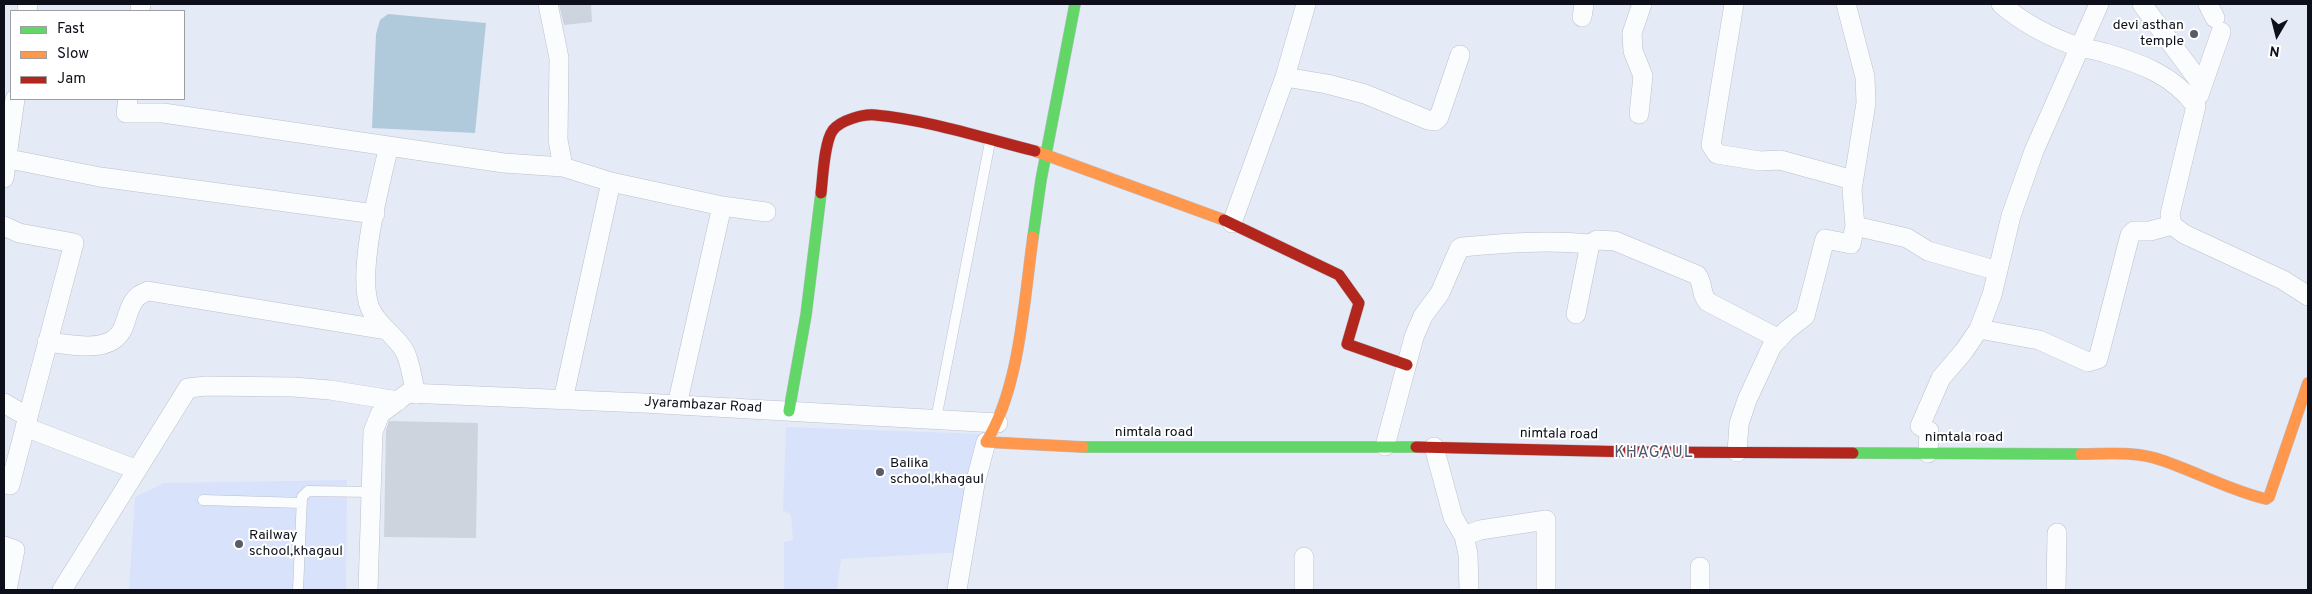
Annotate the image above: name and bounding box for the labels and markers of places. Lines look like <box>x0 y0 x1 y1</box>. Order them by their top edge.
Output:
place label: devi asthan temple <box>2113 18 2184 50</box>
marker: devi asthan temple <box>2188 28 2200 40</box>
place label: Balika school,khagaul <box>890 456 984 488</box>
marker: Balika school,khagaul <box>874 466 886 478</box>
place label: Railway school,khagaul <box>249 528 343 560</box>
marker: Railway school,khagaul <box>233 538 245 550</box>

